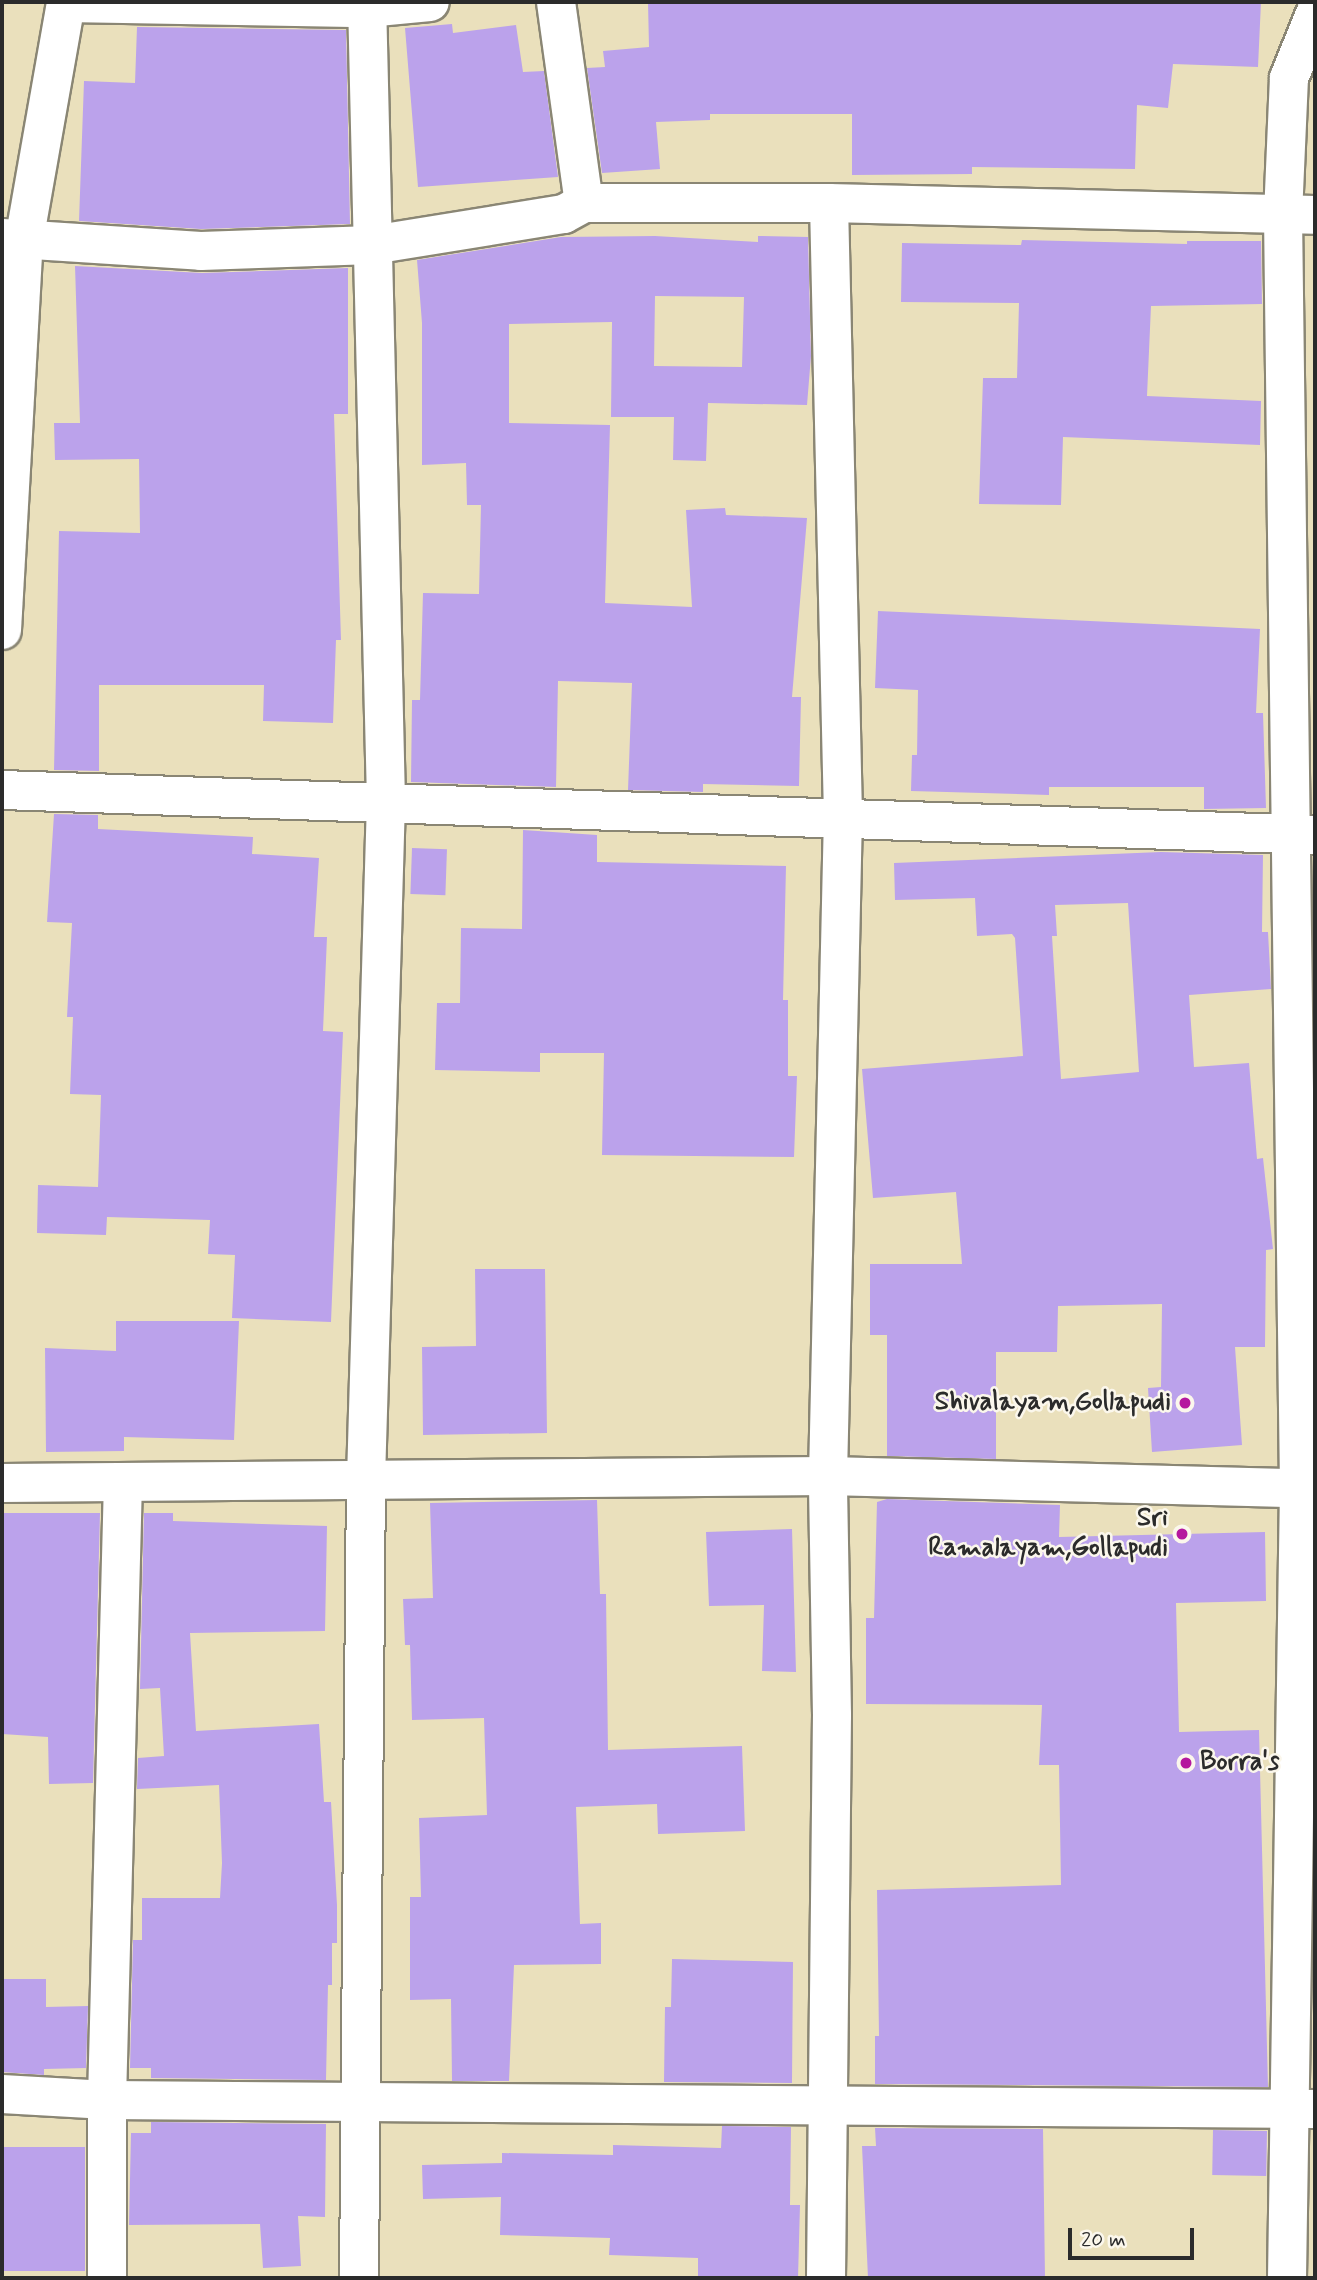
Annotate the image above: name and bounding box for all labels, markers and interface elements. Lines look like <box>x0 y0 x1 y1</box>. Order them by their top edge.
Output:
place label: Shivalayam,Gollapudi <box>935 1387 1171 1419</box>
marker: Shivalayam,Gollapudi <box>1177 1395 1193 1411</box>
place label: Sri Ramalayam,Gollapudi <box>928 1503 1168 1564</box>
marker: Sri Ramalayam,Gollapudi <box>1174 1526 1190 1542</box>
place label: Borra's <box>1200 1747 1280 1779</box>
marker: Borra's <box>1178 1755 1194 1771</box>
scale bar <box>1072 2214 1198 2258</box>
text: 20 m <box>1081 2226 1126 2254</box>

